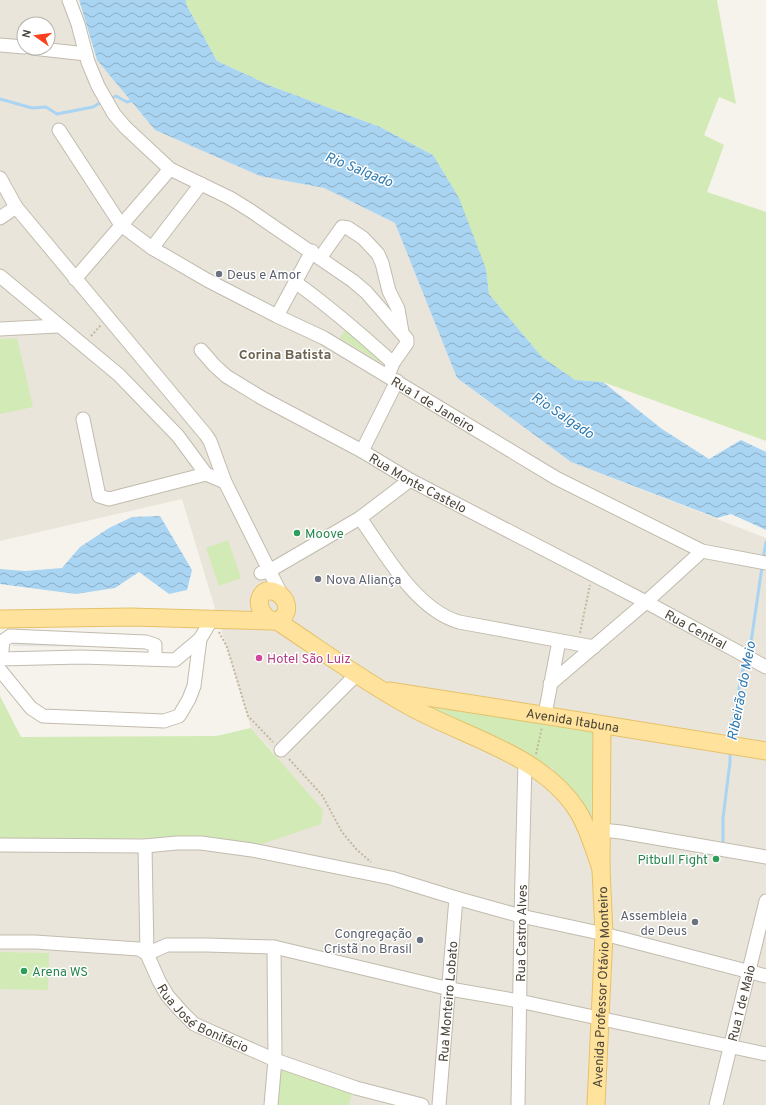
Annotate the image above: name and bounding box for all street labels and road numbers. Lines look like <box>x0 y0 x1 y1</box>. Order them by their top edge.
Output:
street label: Rua 1 de Janeiro <box>388 374 477 437</box>
street label: Rua Monte Castelo <box>365 451 469 518</box>
street label: Rua Central <box>661 608 729 654</box>
street label: Avenida Itabuna <box>525 706 620 737</box>
street label: Rua Castro Alves <box>514 884 532 982</box>
street label: Avenida Professor Otávio Monteiro <box>591 886 614 1088</box>
street label: Rua Monteiro Lobato <box>437 940 462 1063</box>
street label: Rua 1 de Maio <box>726 963 760 1044</box>
street label: Rua José Bonifácio <box>152 982 251 1057</box>

